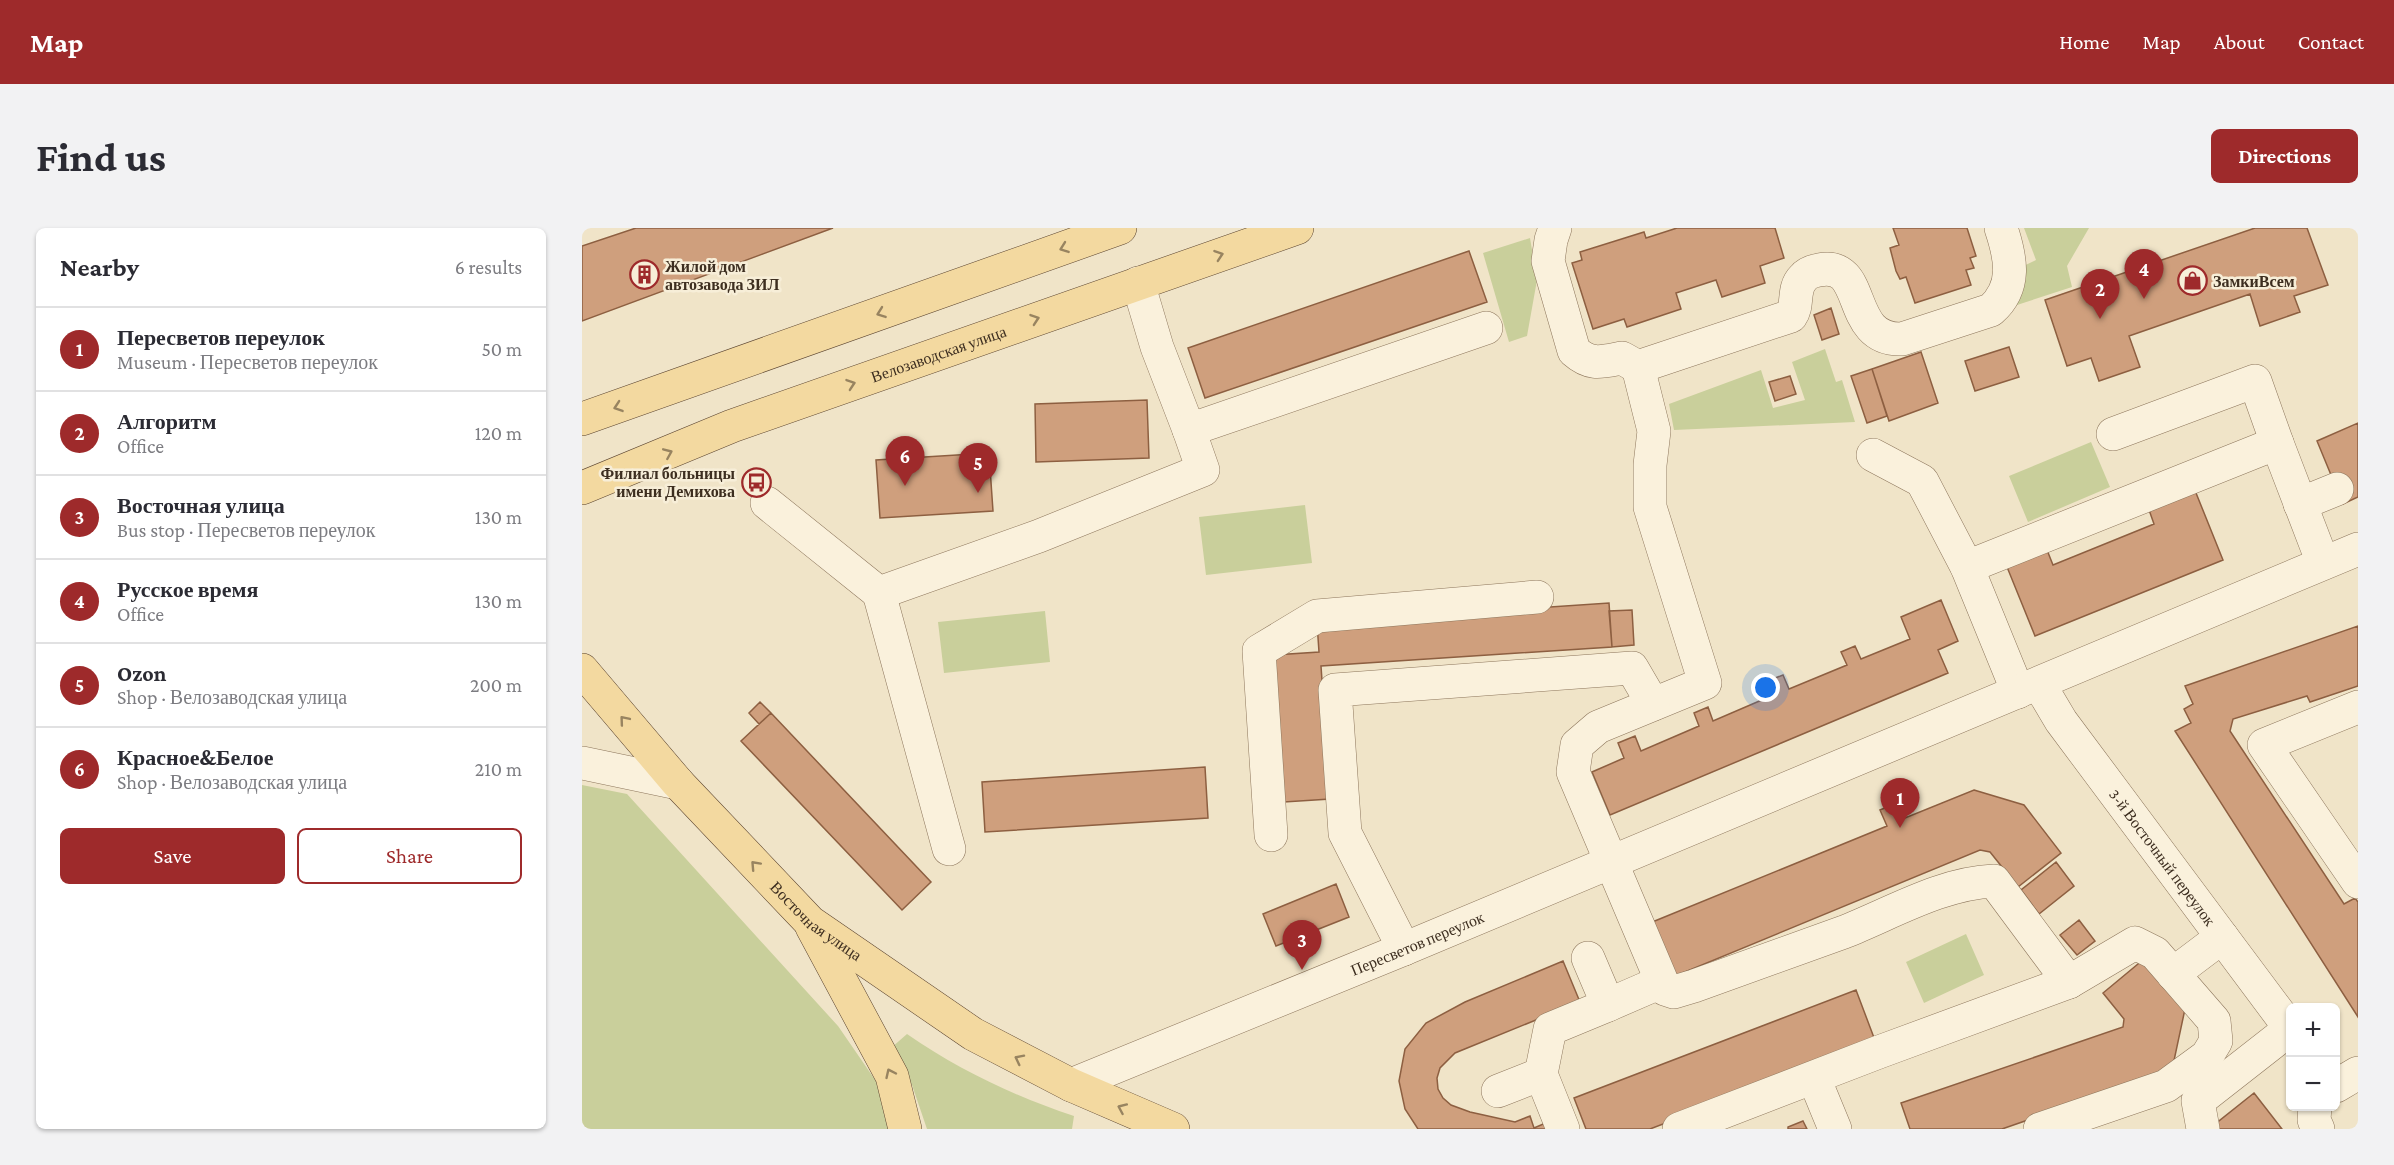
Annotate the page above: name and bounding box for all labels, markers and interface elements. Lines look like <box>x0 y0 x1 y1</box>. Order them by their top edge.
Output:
text: Map <box>30 27 83 58</box>
text: Home <box>2059 30 2109 54</box>
text: Map <box>2142 30 2181 54</box>
text: About <box>2214 30 2265 54</box>
text: Contact <box>2298 30 2364 54</box>
button: Directions <box>2211 129 2358 183</box>
text: Find us <box>36 133 166 180</box>
one-way arrow <box>1060 240 1070 253</box>
one-way arrow <box>1213 250 1224 262</box>
pin: 4 <box>2124 250 2164 299</box>
text: Nearby <box>60 253 139 282</box>
text: 6 results <box>455 256 522 278</box>
place label: Жилой дом автозавода ЗИЛ <box>665 258 779 293</box>
building icon: Жилой дом автозавода ЗИЛ <box>628 259 660 291</box>
shop icon: ЗамкиВсем <box>2176 265 2208 297</box>
pin: 2 <box>2080 270 2120 319</box>
place label: ЗамкиВсем <box>2213 273 2295 290</box>
one-way arrow <box>876 306 887 319</box>
one-way arrow <box>1029 314 1040 327</box>
street label: Велозаводская улица <box>869 323 1008 386</box>
text: Пересветов переулок <box>117 325 325 350</box>
text: 1 <box>76 338 83 360</box>
text: 50 m <box>481 338 522 360</box>
text: Museum · Пересветов переулок <box>117 351 378 373</box>
one-way arrow <box>845 379 856 392</box>
one-way arrow <box>613 399 624 412</box>
text: Алгоритм <box>117 409 216 434</box>
text: 2 <box>74 422 85 444</box>
text: 120 m <box>475 422 522 444</box>
text: Office <box>117 435 164 457</box>
pin: 6 <box>886 436 924 486</box>
pin: 5 <box>958 444 998 493</box>
one-way arrow <box>662 448 673 460</box>
place label: Филиал больницы имени Демихова <box>600 465 736 501</box>
bus stop icon: Филиал больницы имени Демихова <box>740 466 772 498</box>
text: Восточная улица <box>117 493 285 518</box>
text: 3 <box>75 506 84 528</box>
text: 130 m <box>475 506 522 528</box>
text: Bus stop · Пересветов переулок <box>117 519 375 541</box>
text: Русское время <box>117 577 258 602</box>
text: 4 <box>74 590 85 612</box>
text: 130 m <box>475 590 522 612</box>
text: Office <box>117 603 164 625</box>
text: Ozon <box>117 661 166 686</box>
your location <box>1751 673 1780 702</box>
text: 5 <box>75 674 84 696</box>
text: 200 m <box>470 674 522 696</box>
text: Shop · Велозаводская улица <box>117 686 347 708</box>
one-way arrow <box>621 716 632 727</box>
text: Красное&Белое <box>117 745 273 770</box>
text: 6 <box>74 758 85 780</box>
text: 210 m <box>475 758 522 780</box>
text: Shop · Велозаводская улица <box>117 771 347 793</box>
pin: 1 <box>1880 778 1920 828</box>
street label: 3-й Восточный переулок <box>2106 786 2219 929</box>
button: Save <box>60 828 285 884</box>
button: Share <box>297 828 522 884</box>
one-way arrow <box>751 861 762 871</box>
street label: Восточная улица <box>767 878 865 964</box>
street label: Пересветов переулок <box>1348 908 1487 979</box>
pin: 3 <box>1282 920 1322 970</box>
map controls <box>2286 1003 2340 1111</box>
button: + <box>2286 1003 2340 1057</box>
one-way arrow <box>1014 1055 1025 1066</box>
button: − <box>2286 1057 2340 1111</box>
one-way arrow <box>885 1068 897 1079</box>
one-way arrow <box>1117 1103 1128 1115</box>

